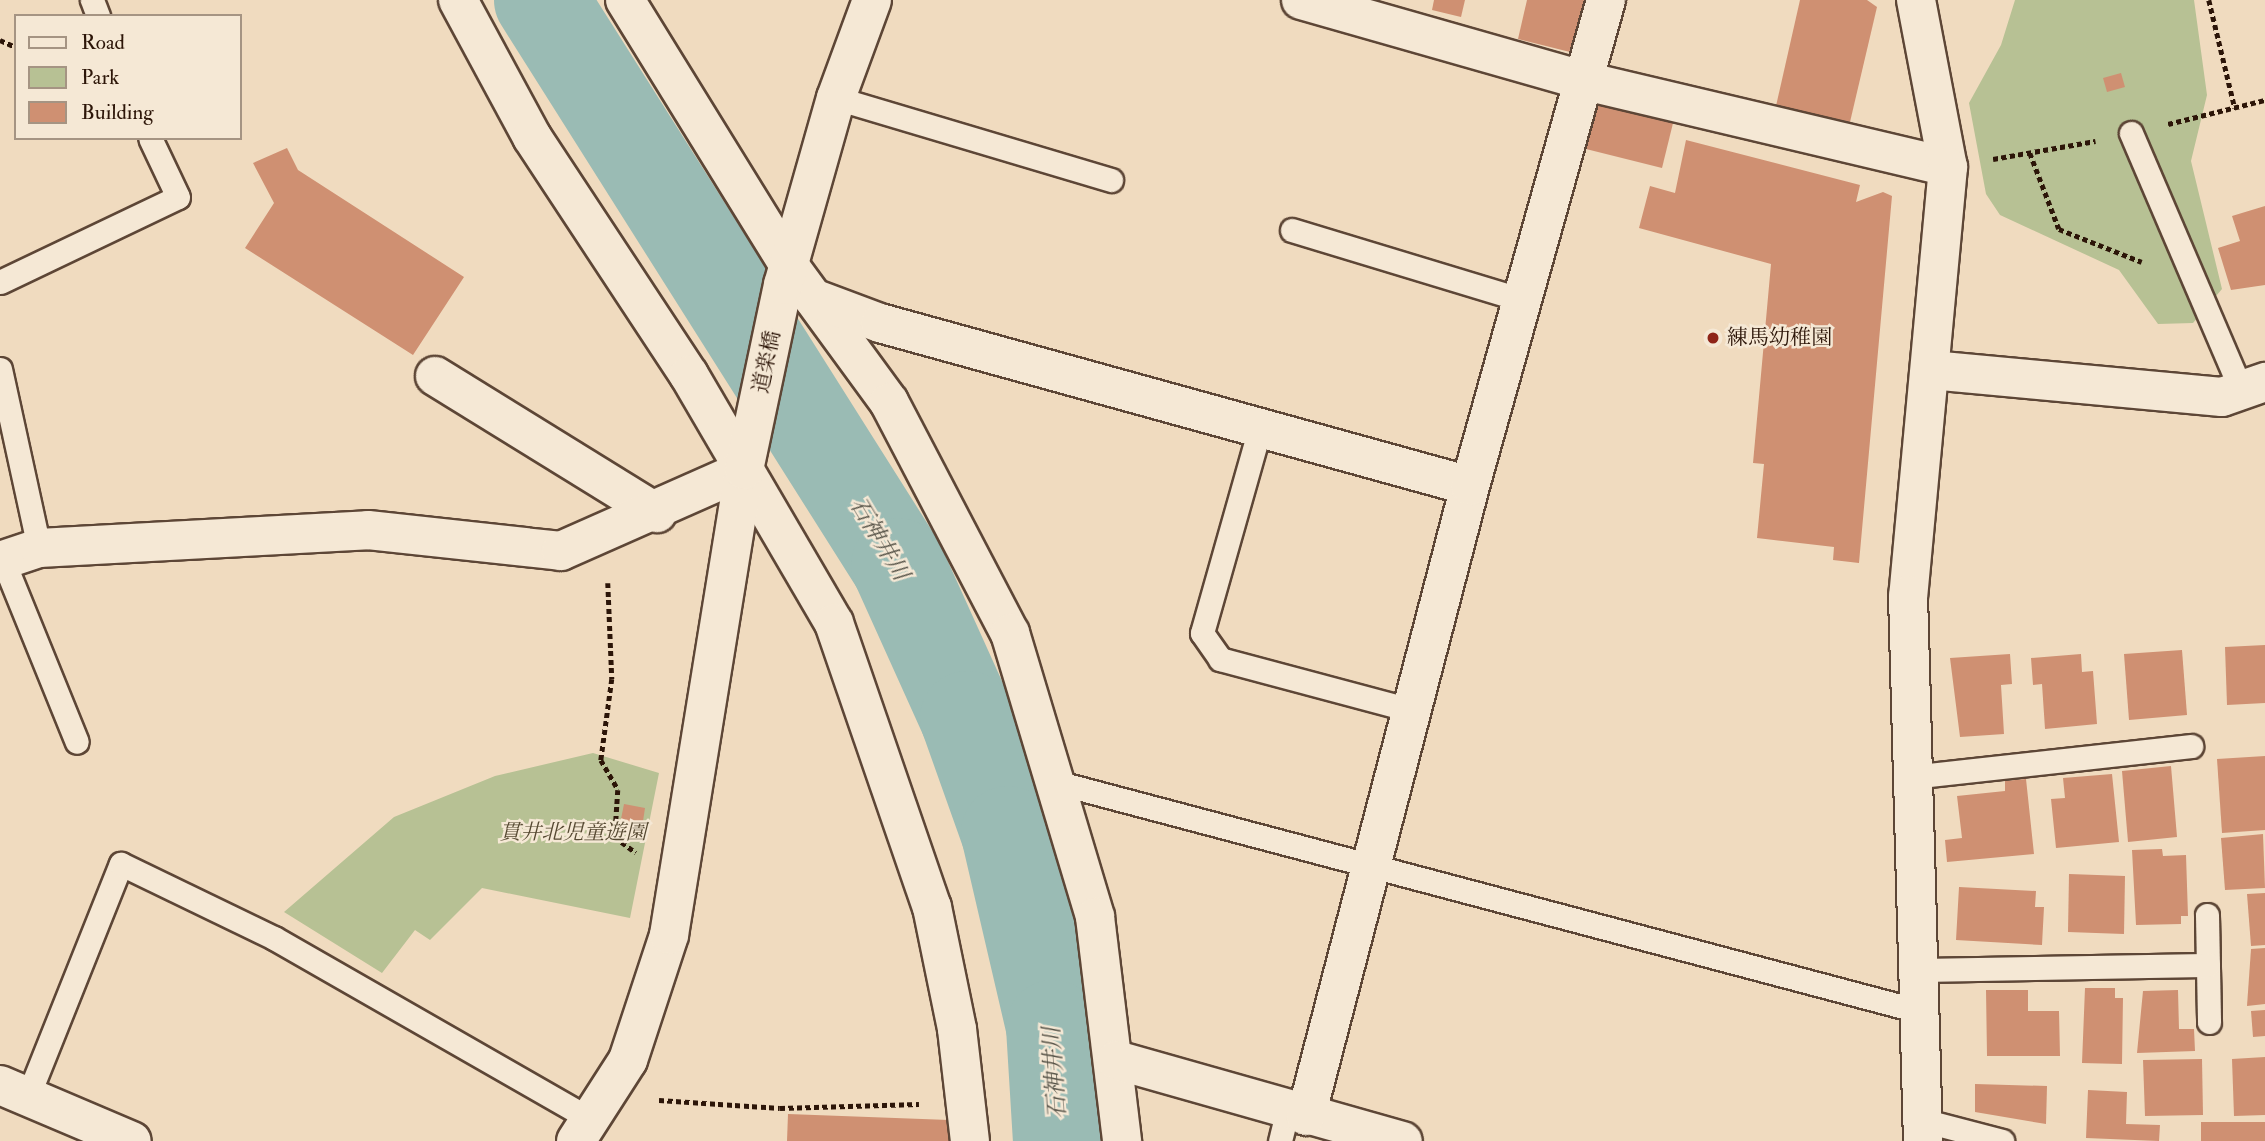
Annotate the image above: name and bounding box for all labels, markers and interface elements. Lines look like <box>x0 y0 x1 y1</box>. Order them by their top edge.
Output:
legend <box>14 14 242 140</box>
text: Road <box>81 29 125 56</box>
text: Park <box>81 64 119 91</box>
text: Building <box>81 99 154 126</box>
place label: 練馬幼稚園 <box>1727 325 1832 351</box>
street label: 道楽橋 <box>748 329 786 395</box>
marker: 練馬幼稚園 <box>1705 330 1721 346</box>
water label: 石神井川 <box>843 492 915 586</box>
park label: 貫井北児童遊園 <box>500 820 646 846</box>
water label: 石神井川 <box>1038 1026 1072 1120</box>

